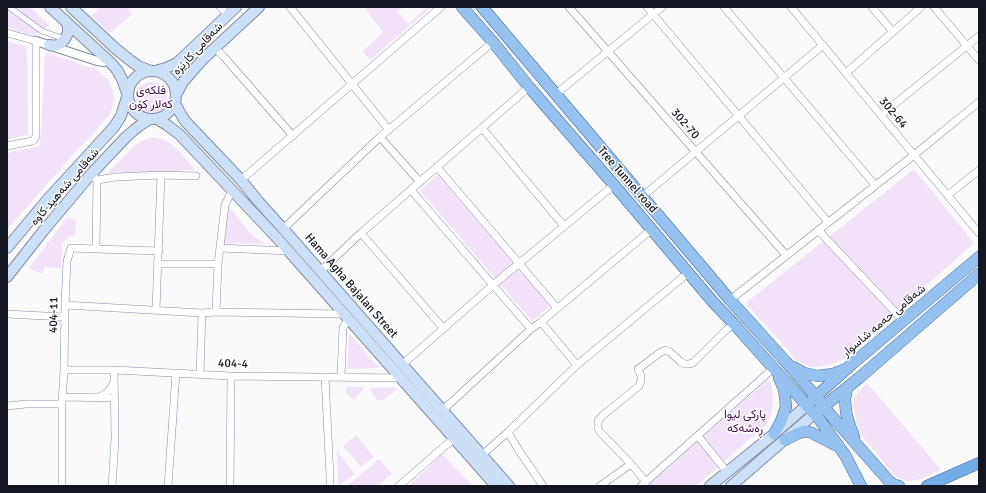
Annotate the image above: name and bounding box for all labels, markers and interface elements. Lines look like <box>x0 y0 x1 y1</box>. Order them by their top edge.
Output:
street label: شەقامی کارێزە <box>170 19 226 79</box>
park label: فلکەی کەلار کۆن <box>129 84 173 112</box>
street label: 302-64 <box>876 94 910 132</box>
street label: 302-70 <box>668 106 702 142</box>
street label: Tree Tunnel road <box>594 144 660 216</box>
street label: شەقامی شەهید کاوە <box>27 145 103 229</box>
street label: Hama Agha Bajalan Street <box>302 231 400 341</box>
street label: شەقامی حەمە شاسوار <box>839 282 929 360</box>
street label: 404-11 <box>46 297 62 333</box>
street label: 404-4 <box>218 356 248 372</box>
park label: پارکی لیوا ڕەشەکە <box>724 408 766 436</box>

